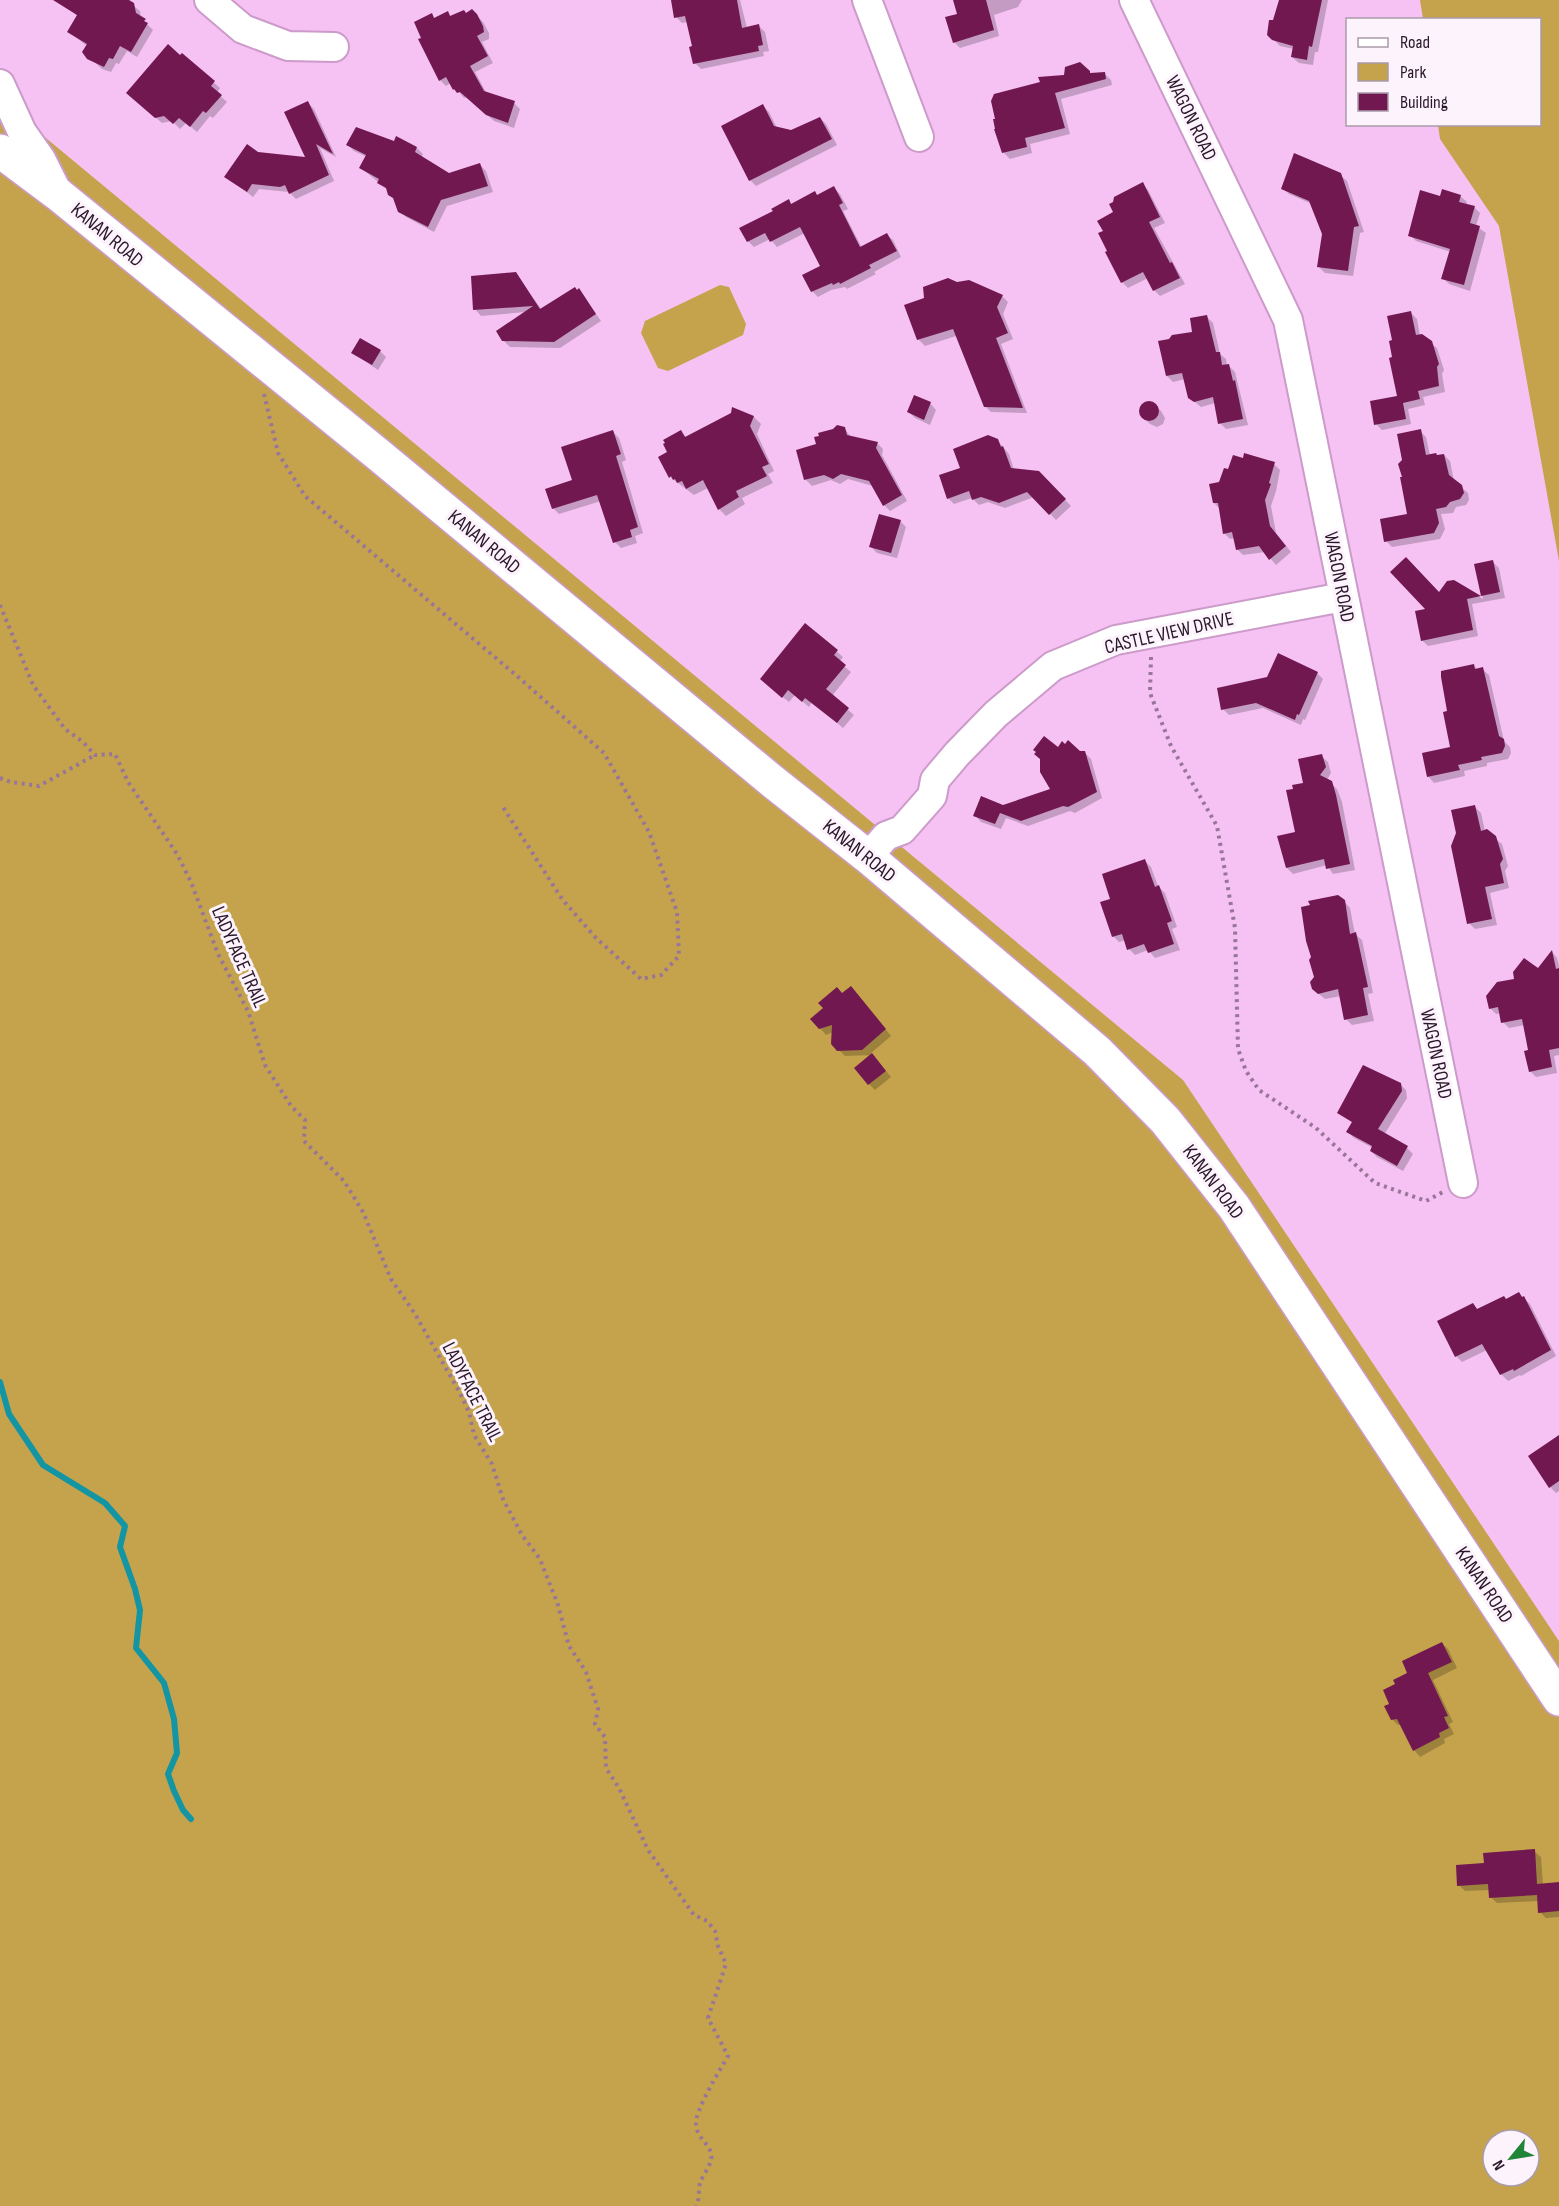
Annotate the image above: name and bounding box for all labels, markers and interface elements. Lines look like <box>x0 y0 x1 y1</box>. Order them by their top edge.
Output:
legend <box>1346 18 1541 126</box>
text: Road <box>1400 32 1430 53</box>
text: Park <box>1400 62 1426 83</box>
street label: WAGON ROAD <box>1160 72 1222 164</box>
text: Building <box>1400 92 1448 113</box>
street label: KANAN ROAD <box>66 198 148 272</box>
street label: KANAN ROAD <box>443 505 525 579</box>
street label: WAGON ROAD <box>1318 530 1360 624</box>
street label: CASTLE VIEW DRIVE <box>1102 607 1236 659</box>
street label: KANAN ROAD <box>818 814 900 888</box>
street label: LADYFACE TRAIL <box>206 903 272 1012</box>
street label: WAGON ROAD <box>1415 1007 1457 1101</box>
street label: KANAN ROAD <box>1177 1140 1249 1224</box>
street label: LADYFACE TRAIL <box>437 1338 508 1446</box>
street label: KANAN ROAD <box>1450 1542 1518 1628</box>
north arrow <box>1481 2128 1541 2188</box>
text: N <box>1489 2156 1510 2173</box>

